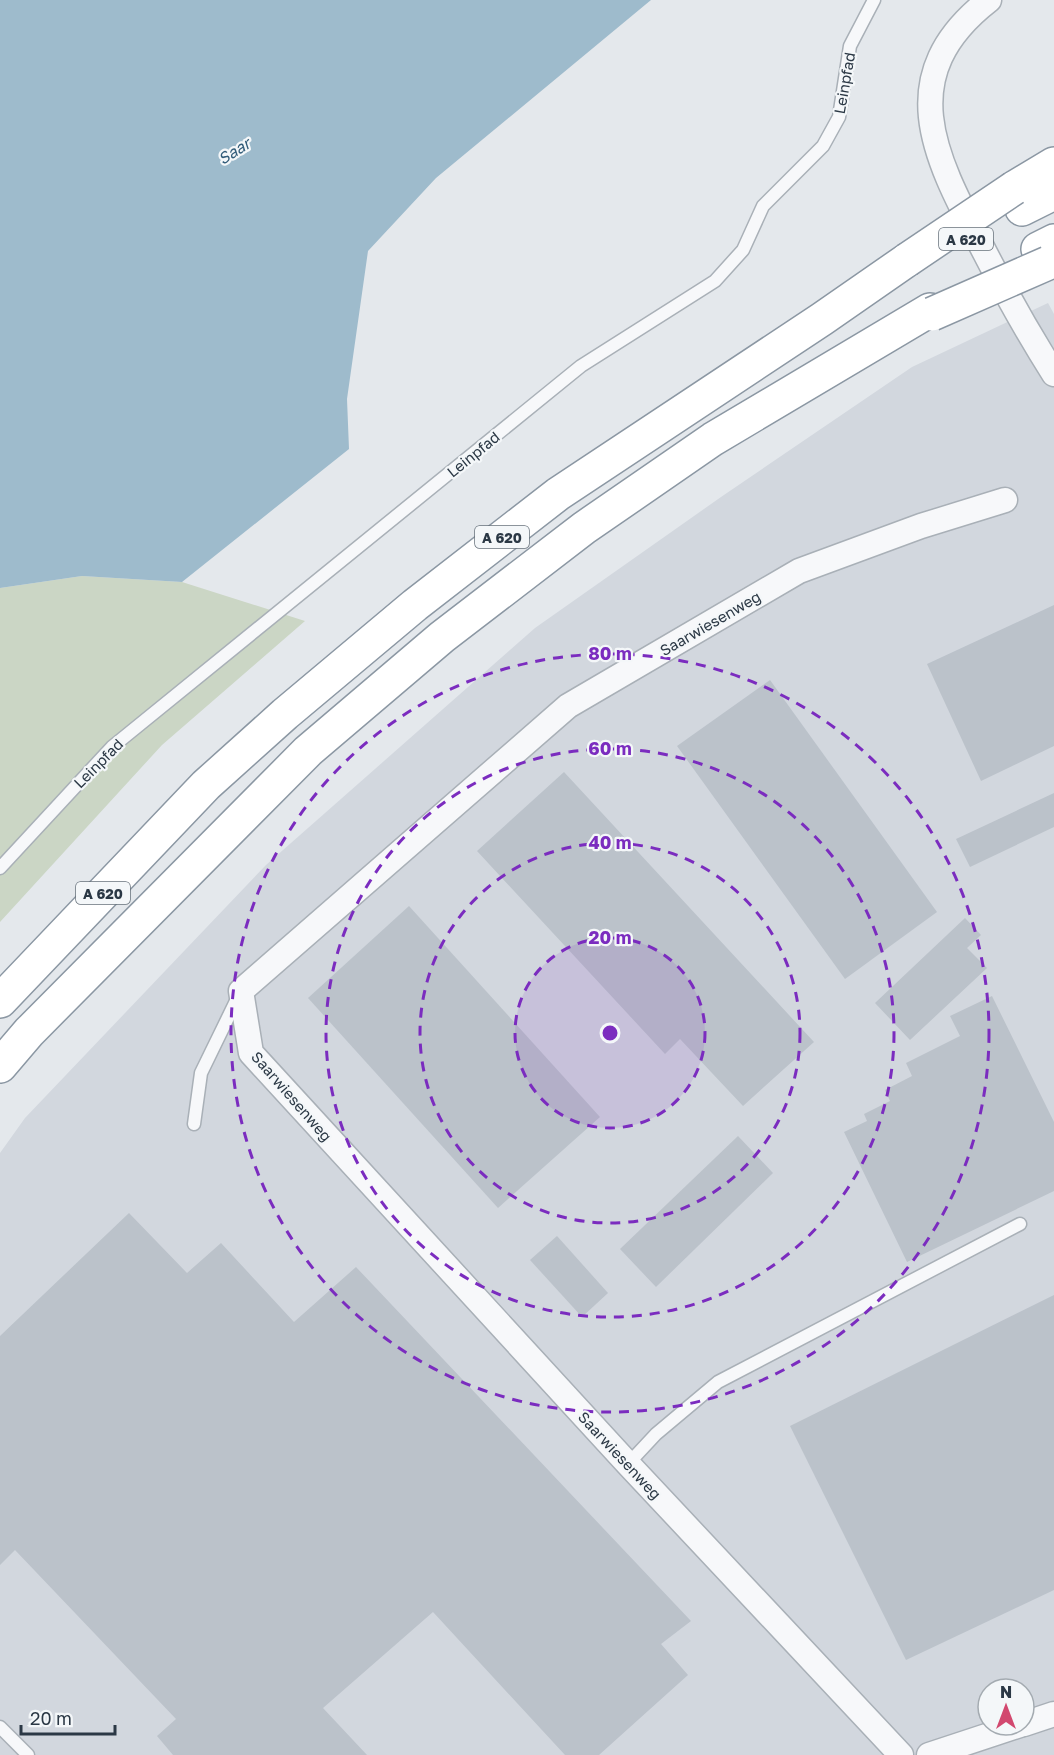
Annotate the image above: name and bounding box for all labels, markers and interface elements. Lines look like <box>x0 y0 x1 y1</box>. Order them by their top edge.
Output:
street label: Leinpfad <box>830 51 858 115</box>
water label: Saar <box>214 132 256 169</box>
road number: A 620 <box>939 228 993 250</box>
street label: Leinpfad <box>443 427 503 481</box>
road number: A 620 <box>475 526 529 548</box>
street label: Saarwiesenweg <box>656 587 764 659</box>
text: 80 m <box>588 642 632 664</box>
street label: Leinpfad <box>70 735 126 791</box>
text: 60 m <box>588 737 632 759</box>
text: 40 m <box>588 831 632 853</box>
road number: A 620 <box>76 882 130 904</box>
text: 20 m <box>589 926 631 948</box>
centre of rings <box>600 1023 620 1043</box>
street label: Saarwiesenweg <box>248 1047 336 1145</box>
street label: Saarwiesenweg <box>575 1407 665 1503</box>
north arrow <box>976 1677 1036 1737</box>
text: N <box>1000 1682 1012 1702</box>
scale bar <box>21 1698 116 1736</box>
text: 20 m <box>30 1707 72 1729</box>

